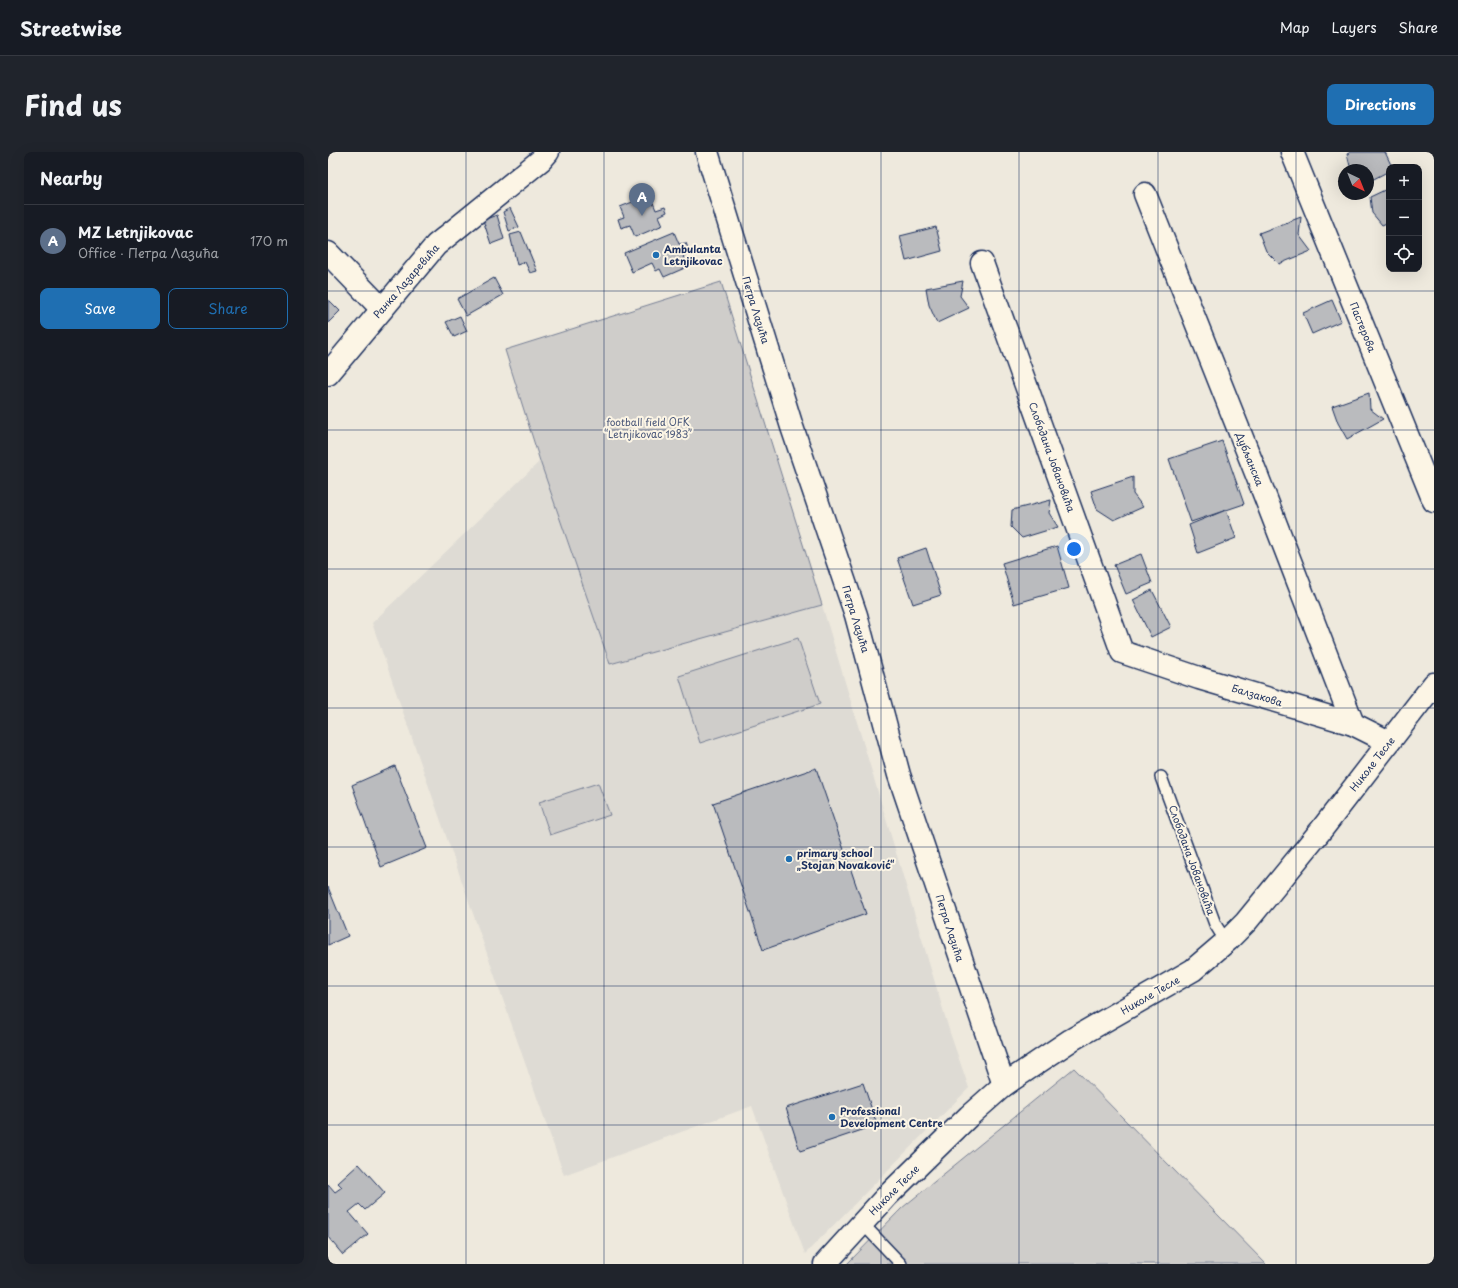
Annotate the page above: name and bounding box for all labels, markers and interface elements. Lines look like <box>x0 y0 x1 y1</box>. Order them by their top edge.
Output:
text: Streetwise <box>20 14 122 42</box>
text: Map <box>1280 17 1310 38</box>
text: Layers <box>1332 17 1377 38</box>
text: Share <box>1399 17 1438 38</box>
text: Find us <box>24 83 122 126</box>
button: Directions <box>1327 84 1434 125</box>
north arrow <box>1338 164 1374 200</box>
map controls <box>1386 164 1422 272</box>
button: + <box>1386 164 1422 200</box>
text: Nearby <box>40 165 102 191</box>
pin: A <box>629 183 655 216</box>
button: − <box>1386 200 1422 236</box>
text: MZ Letnjikovac <box>78 220 193 243</box>
text: A <box>48 231 58 250</box>
text: 170 m <box>250 231 288 250</box>
button: locate <box>1386 236 1422 272</box>
street label: Ранка Лазаревића <box>369 240 443 321</box>
place label: Ambulanta Letnjikovac <box>664 241 723 268</box>
text: Office · Петра Лазића <box>78 243 219 262</box>
marker: Ambulanta Letnjikovac <box>651 250 661 260</box>
street label: Петра Лазића <box>739 274 774 346</box>
button: Save <box>40 288 160 329</box>
button: Share <box>168 288 288 329</box>
street label: Пастерова <box>1347 299 1381 355</box>
street label: Слободана Јовановића <box>1026 400 1080 515</box>
park label: football field OFK “Letnjikovac 1983” <box>604 414 692 441</box>
street label: Дубљанска <box>1232 429 1268 489</box>
your location <box>1064 539 1084 559</box>
street label: Петра Лазића <box>839 583 874 655</box>
street label: Балзакова <box>1230 680 1285 710</box>
street label: Николе Тесле <box>1345 733 1398 794</box>
street label: Слободана Јовановића <box>1166 803 1220 918</box>
place label: primary school „Stojan Novaković“ <box>797 845 895 872</box>
marker: primary school „Stojan Novaković“ <box>784 854 794 864</box>
street label: Петра Лазића <box>933 892 969 964</box>
street label: Николе Тесле <box>1118 972 1182 1018</box>
place label: Professional Development Centre <box>840 1103 943 1130</box>
marker: Professional Development Centre <box>827 1112 837 1122</box>
street label: Николе Тесле <box>865 1161 922 1218</box>

